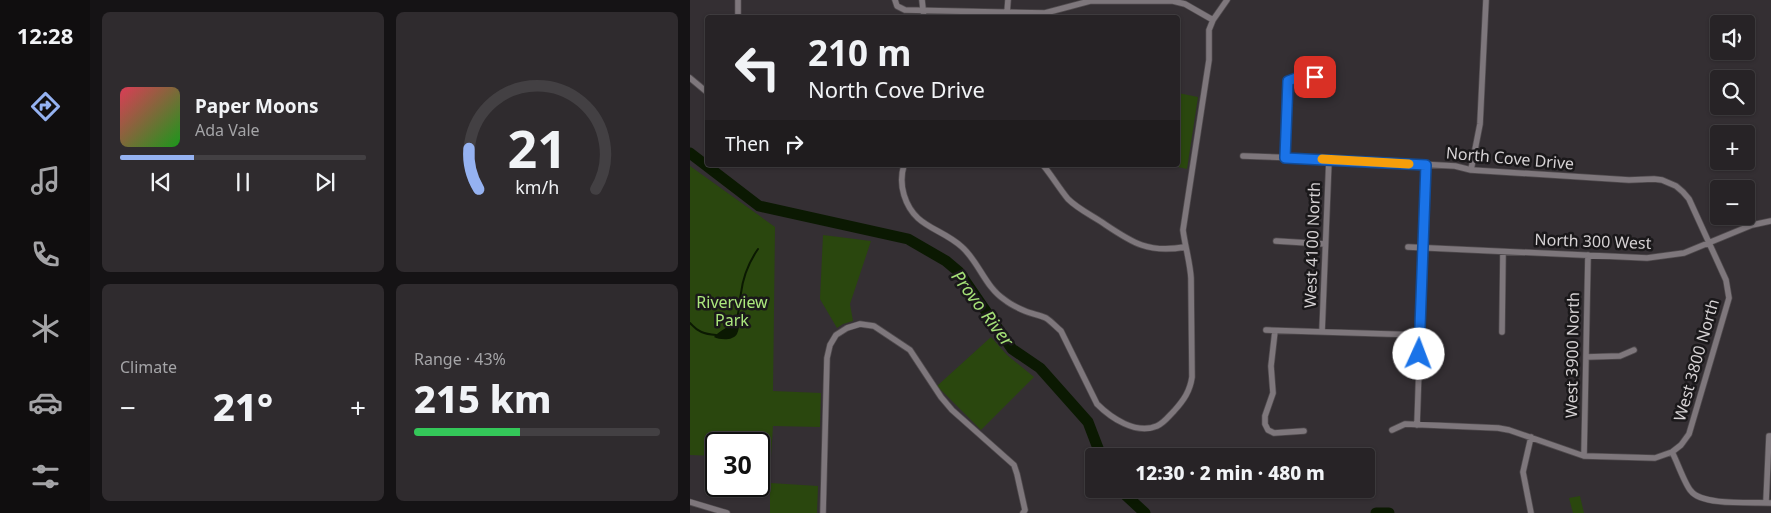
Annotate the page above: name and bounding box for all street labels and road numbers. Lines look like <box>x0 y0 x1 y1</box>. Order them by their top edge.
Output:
street label: North Cove Drive <box>1445 141 1575 175</box>
street label: West 4100 North <box>1299 182 1325 308</box>
street label: North 300 West <box>1534 228 1652 254</box>
street label: West 3900 North <box>1560 292 1584 418</box>
street label: West 3800 North <box>1668 296 1724 424</box>

